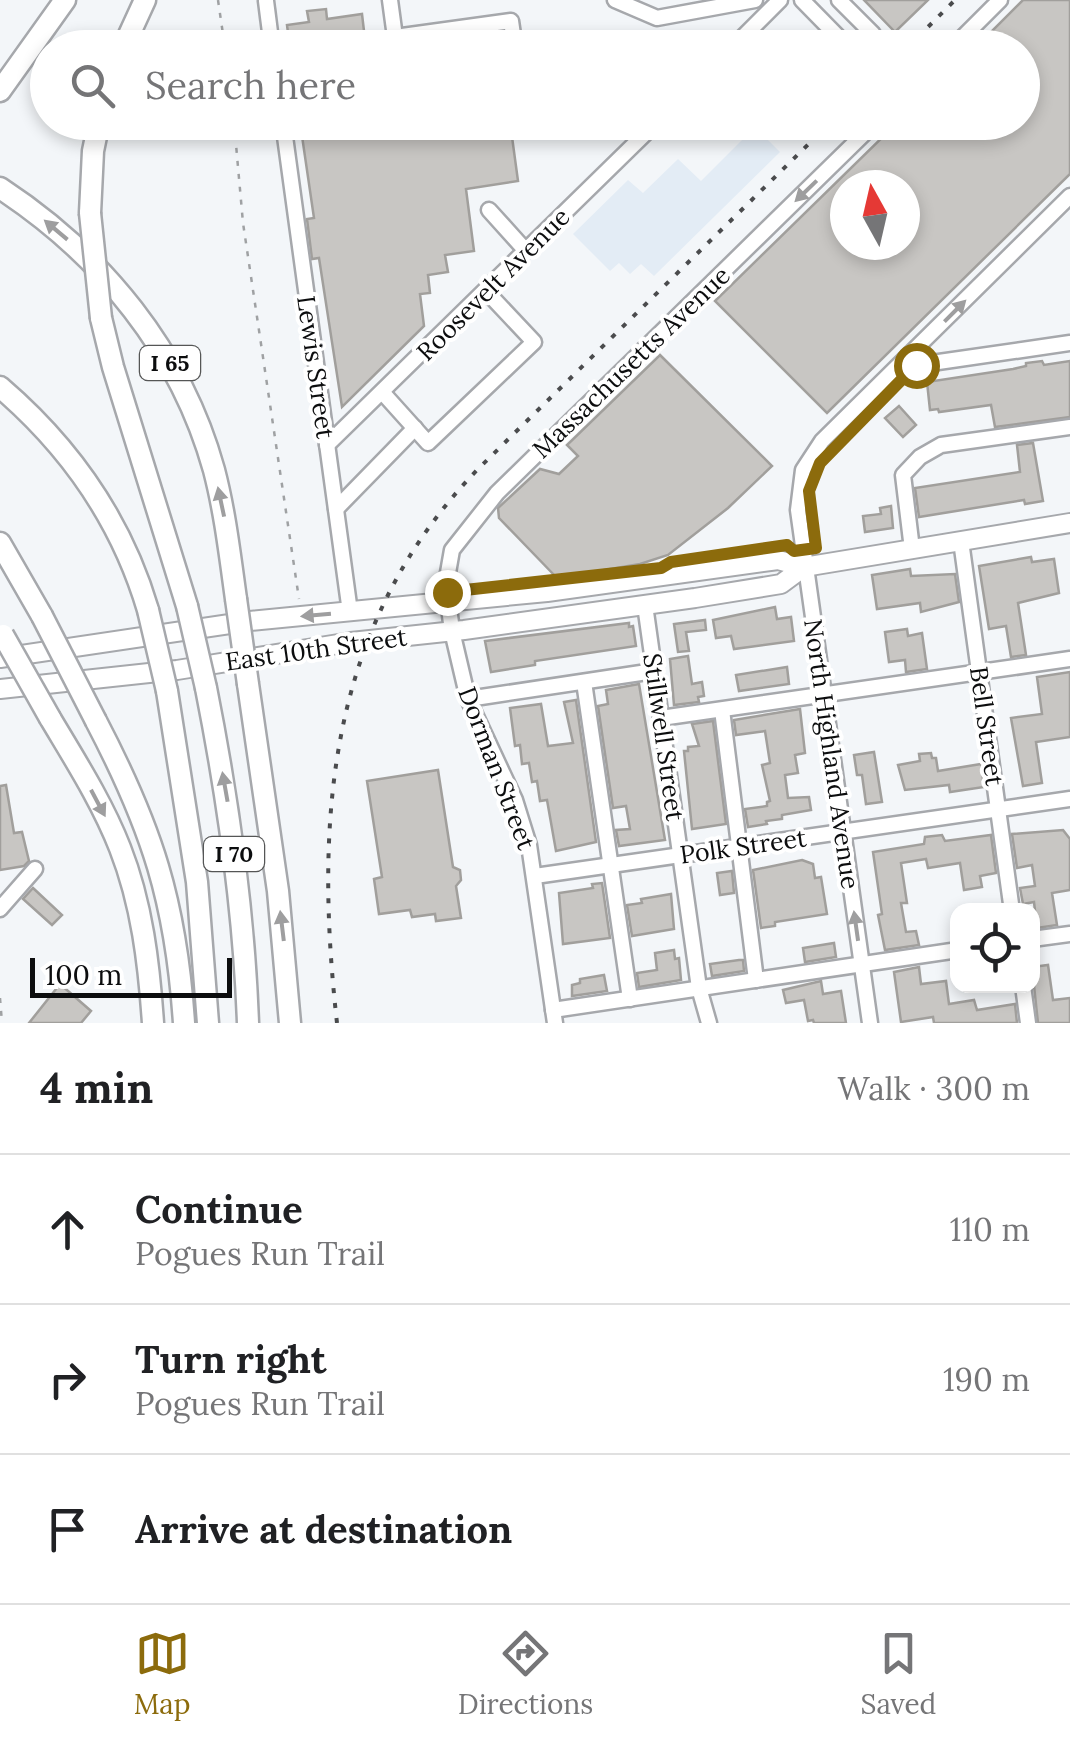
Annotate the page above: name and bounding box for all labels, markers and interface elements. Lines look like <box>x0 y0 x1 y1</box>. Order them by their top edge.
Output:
search box <box>30 30 1040 140</box>
icon: search <box>65 58 120 113</box>
text: Search here <box>145 61 356 109</box>
north arrow <box>830 170 920 260</box>
one-way arrow <box>794 178 818 202</box>
street label: Roosevelt Avenue <box>410 201 576 367</box>
one-way arrow <box>44 220 69 242</box>
street label: Massachusetts Avenue <box>525 259 737 465</box>
street label: Lewis Street <box>290 293 342 441</box>
one-way arrow <box>942 299 966 323</box>
route start <box>894 343 940 389</box>
road number: I 65 <box>140 346 200 380</box>
one-way arrow <box>212 487 228 518</box>
route end <box>425 570 471 616</box>
one-way arrow <box>300 608 332 624</box>
street label: North Highland Avenue <box>797 617 867 891</box>
street label: East 10th Street <box>223 620 409 678</box>
street label: Stillwell Street <box>636 651 692 823</box>
street label: Bell Street <box>963 664 1011 788</box>
street label: Dorman Street <box>451 682 543 854</box>
one-way arrow <box>217 771 232 802</box>
one-way arrow <box>90 788 107 817</box>
street label: Polk Street <box>678 821 809 871</box>
road number: I 70 <box>204 837 264 871</box>
map controls <box>950 903 1040 993</box>
button: locate <box>950 903 1040 993</box>
one-way arrow <box>274 910 290 941</box>
one-way arrow <box>848 910 864 942</box>
scale bar <box>30 953 232 998</box>
text: 100 m <box>45 957 122 993</box>
text: 4 min <box>40 1061 153 1115</box>
text: Walk · 300 m <box>838 1068 1030 1109</box>
text: Continue <box>135 1185 303 1233</box>
icon: ahead <box>40 1202 95 1257</box>
text: 110 m <box>950 1209 1030 1250</box>
text: Pogues Run Trail <box>135 1233 385 1274</box>
text: Turn right <box>135 1335 326 1383</box>
icon: right <box>40 1352 95 1407</box>
text: 190 m <box>943 1359 1030 1400</box>
text: Pogues Run Trail <box>135 1383 385 1424</box>
icon: arrive <box>40 1502 95 1557</box>
text: Arrive at destination <box>135 1505 512 1553</box>
tab: Map <box>134 1626 191 1722</box>
tab: Directions <box>458 1626 593 1722</box>
tab: Saved <box>861 1626 936 1722</box>

